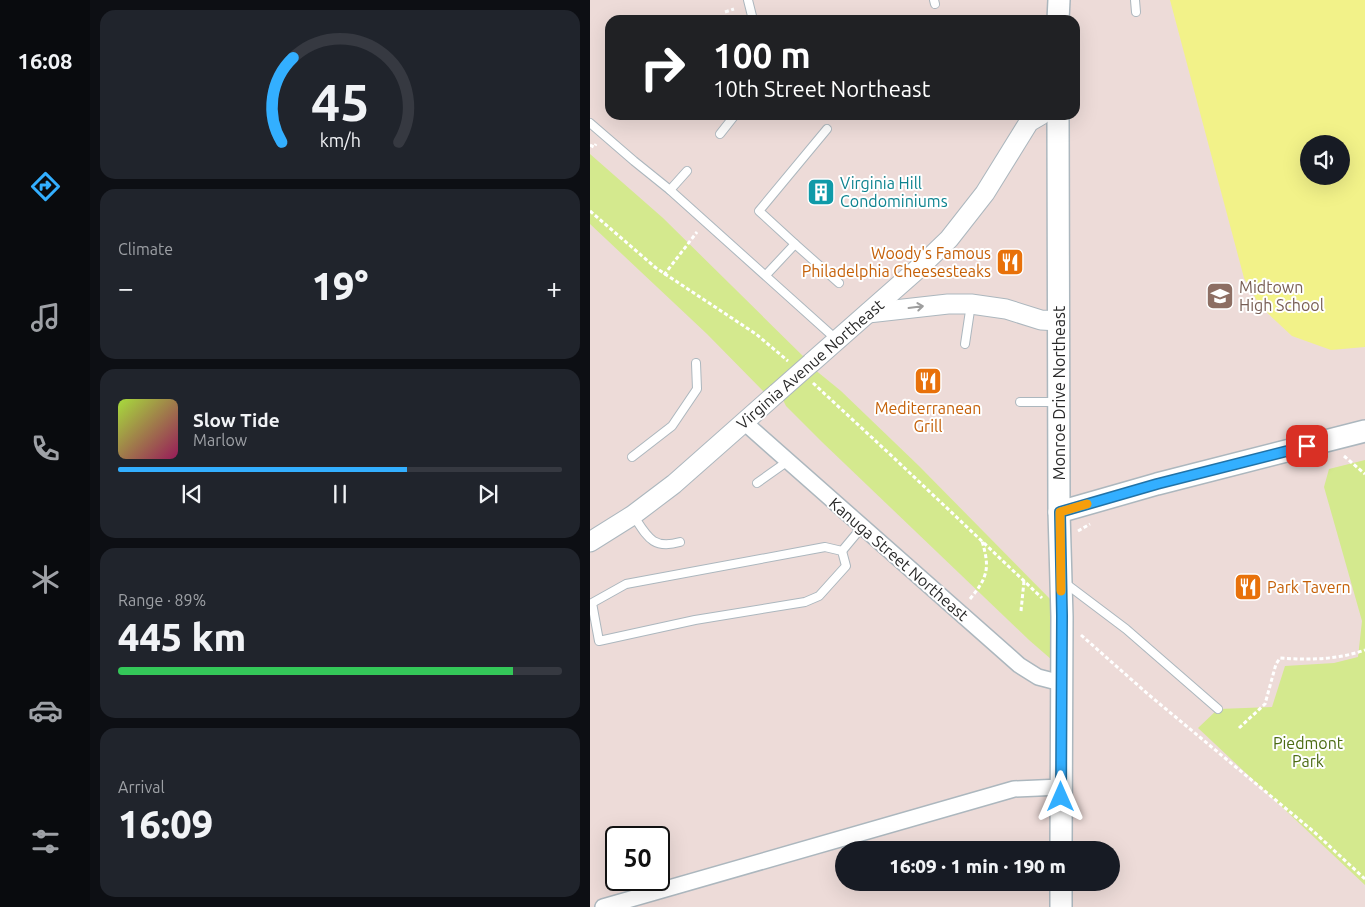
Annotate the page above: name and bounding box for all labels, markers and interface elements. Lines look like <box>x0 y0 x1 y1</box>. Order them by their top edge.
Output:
icon: right <box>630 35 695 100</box>
text: 100 m <box>713 35 811 75</box>
text: 16:08 <box>17 48 73 73</box>
text: 45 <box>311 73 369 131</box>
text: 10th Street Northeast <box>713 76 930 101</box>
text: km/h <box>319 130 361 150</box>
map controls <box>1300 135 1350 185</box>
button: sound <box>1300 135 1350 185</box>
icon: directions <box>28 169 63 204</box>
place label: Virginia Hill Condominiums <box>840 174 948 210</box>
building icon: Virginia Hill Condominiums <box>806 177 836 207</box>
text: Climate <box>118 240 173 258</box>
place label: Woody's Famous Philadelphia Cheesesteaks <box>802 244 991 280</box>
restaurant icon: Woody's Famous Philadelphia Cheesesteaks <box>995 247 1025 277</box>
text: 19° <box>312 265 368 307</box>
text: − <box>118 272 134 303</box>
text: + <box>546 272 562 303</box>
place label: Midtown High School <box>1239 278 1324 314</box>
school or university icon: Midtown High School <box>1205 281 1235 311</box>
street label: Virginia Avenue Northeast <box>733 295 888 433</box>
icon: music <box>28 300 63 335</box>
one-way arrow <box>908 302 924 312</box>
street label: Monroe Drive Northeast <box>1050 305 1068 480</box>
restaurant icon: Mediterranean Grill <box>913 366 943 396</box>
place label: Mediterranean Grill <box>875 399 981 435</box>
text: Slow Tide <box>193 409 280 431</box>
pin <box>1286 425 1328 467</box>
icon: phone <box>28 431 63 466</box>
text: Marlow <box>193 431 247 449</box>
icon: arrive <box>1293 432 1321 460</box>
icon: previous <box>178 480 206 508</box>
icon: pause <box>326 480 354 508</box>
icon: next <box>474 480 502 508</box>
street label: Kanuga Street Northeast <box>826 494 973 625</box>
icon: climate <box>28 562 63 597</box>
restaurant icon: Park Tavern <box>1233 572 1263 602</box>
place label: Park Tavern <box>1267 578 1351 596</box>
text: Range · 89% <box>118 591 206 609</box>
text: 445 km <box>118 616 246 658</box>
icon: car <box>28 693 63 728</box>
park label: Piedmont Park <box>1273 734 1344 770</box>
position arrow <box>1034 770 1086 822</box>
text: Arrival <box>118 778 165 796</box>
text: 16:09 <box>118 803 213 845</box>
icon: filters <box>28 824 63 859</box>
speed limit sign: 50 <box>605 826 670 891</box>
text: 16:09 · 1 min · 190 m <box>889 855 1066 877</box>

